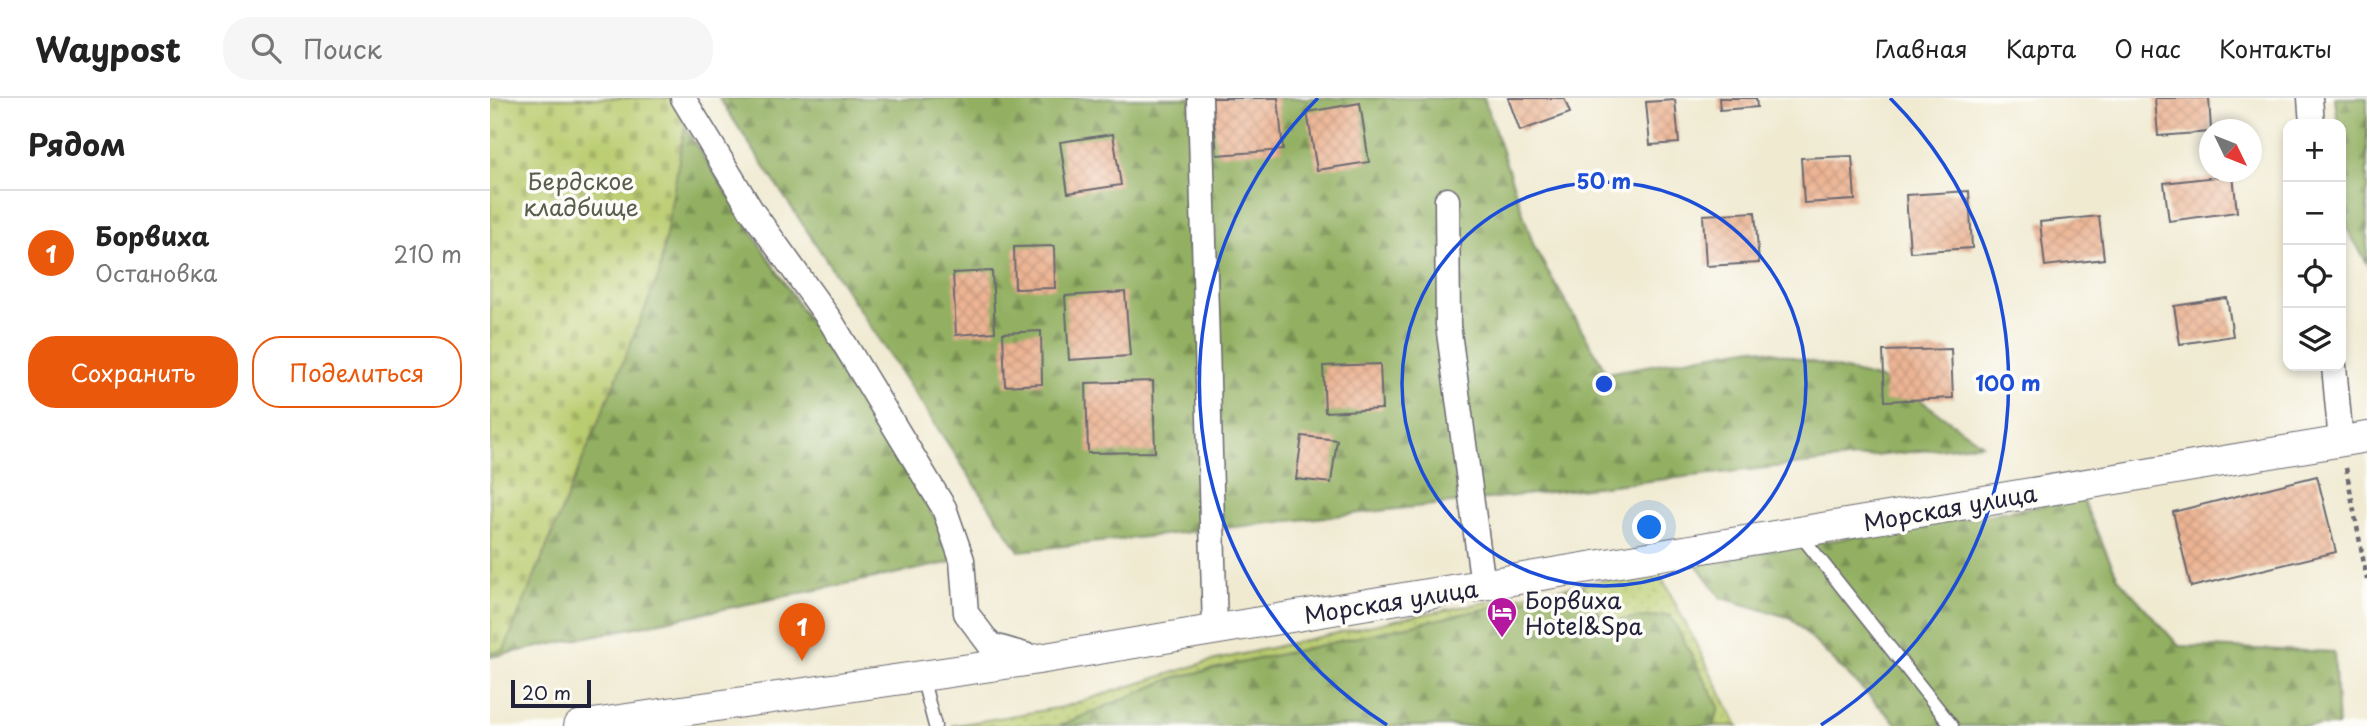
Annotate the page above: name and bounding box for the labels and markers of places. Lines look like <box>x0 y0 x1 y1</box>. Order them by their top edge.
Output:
centre of rings <box>1592 372 1616 396</box>
place label: Борвиха Hotel&Spa <box>1525 582 1643 643</box>
hotel icon: Борвиха Hotel&Spa <box>1485 595 1519 639</box>
pin: 1 <box>779 603 825 661</box>

